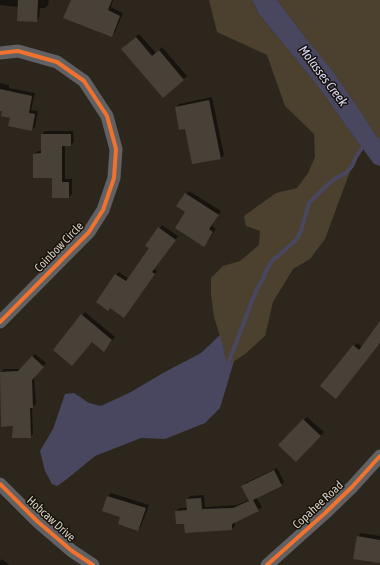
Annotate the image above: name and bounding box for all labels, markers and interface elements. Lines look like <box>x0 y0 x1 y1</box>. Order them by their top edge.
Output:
water label: Molasses Creek <box>295 43 351 109</box>
street label: Coinbow Circle <box>31 219 87 275</box>
street label: Copahee Road <box>290 478 346 532</box>
street label: Hobcaw Drive <box>24 493 78 545</box>

